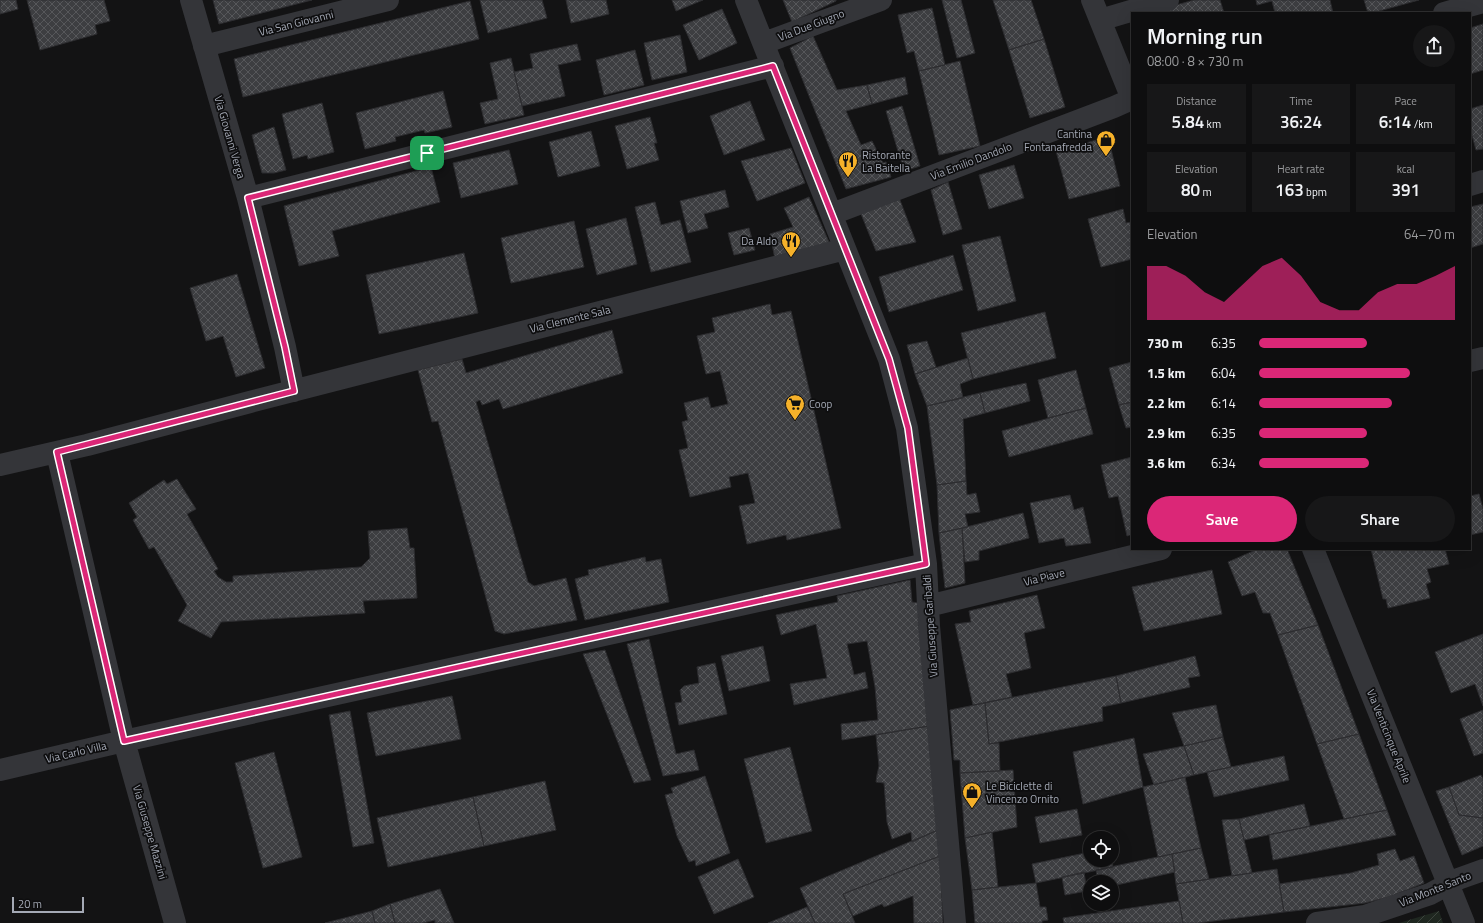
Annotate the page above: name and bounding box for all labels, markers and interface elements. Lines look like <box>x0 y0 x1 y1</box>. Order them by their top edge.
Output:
street label: Via Due Giugno <box>775 5 847 45</box>
street label: Via San Giovanni <box>257 6 335 40</box>
text: Morning run <box>1147 19 1263 53</box>
button: share <box>1413 25 1455 67</box>
text: 08:00 · 8 × 730 m <box>1147 51 1243 71</box>
text: Distance <box>1176 93 1216 109</box>
text: Time <box>1290 93 1312 109</box>
text: Pace <box>1395 93 1417 109</box>
street label: Via Giovanni Verga <box>211 94 250 181</box>
text: 5.84 <box>1172 109 1204 135</box>
text: 36:24 <box>1280 109 1322 135</box>
text: 6:14 <box>1379 109 1411 135</box>
text: km <box>1204 116 1221 132</box>
text: /km <box>1411 116 1433 132</box>
place label: Cantina Fontanafredda <box>1024 126 1092 155</box>
shop icon: Cantina Fontanafredda <box>1095 129 1117 157</box>
pin <box>410 136 444 170</box>
street label: Via Emilio Dandolo <box>928 138 1014 184</box>
icon: arrive <box>416 142 438 164</box>
place label: Ristorante La Baitella <box>862 147 911 176</box>
restaurant icon: Ristorante La Baitella <box>837 150 859 178</box>
text: Elevation <box>1175 161 1218 177</box>
text: Heart rate <box>1277 161 1325 177</box>
text: kcal <box>1397 161 1415 177</box>
text: 80 <box>1181 177 1200 203</box>
text: 163 <box>1275 177 1304 203</box>
text: 391 <box>1391 177 1420 203</box>
text: m <box>1200 184 1212 200</box>
text: bpm <box>1304 184 1327 200</box>
text: Elevation <box>1147 224 1198 244</box>
text: 64–70 m <box>1404 224 1455 244</box>
restaurant icon: Da Aldo <box>780 230 802 258</box>
place label: Da Aldo <box>741 233 777 249</box>
street label: Via Clemente Sala <box>528 301 613 337</box>
text: 730 m <box>1147 333 1183 353</box>
text: 6:35 <box>1211 333 1236 353</box>
text: 1.5 km <box>1147 363 1185 383</box>
text: 6:04 <box>1211 363 1236 383</box>
supermarket icon: Coop <box>784 393 806 421</box>
text: 2.2 km <box>1147 393 1185 413</box>
text: 6:14 <box>1211 393 1236 413</box>
place label: Coop <box>809 396 832 412</box>
text: 2.9 km <box>1147 423 1185 443</box>
text: 6:35 <box>1211 423 1236 443</box>
text: 3.6 km <box>1147 453 1185 473</box>
text: 6:34 <box>1211 453 1236 473</box>
button: Save <box>1147 496 1297 542</box>
button: Share <box>1305 496 1455 542</box>
street label: Via Piave <box>1022 564 1067 590</box>
street label: Via Giuseppe Garibaldi <box>918 574 942 678</box>
street label: Via Venticinque Aprile <box>1363 687 1415 786</box>
street label: Via Carlo Villa <box>44 737 109 767</box>
place label: Le Biciclette di Vincenzo Ornito <box>986 778 1059 807</box>
shop icon: Le Biciclette di Vincenzo Ornito <box>961 781 983 809</box>
street label: Via Giuseppe Mazzini <box>129 783 171 881</box>
map controls <box>1083 831 1119 911</box>
button: locate <box>1083 831 1119 867</box>
street label: Via Monte Santo <box>1397 867 1474 911</box>
button: layers <box>1083 875 1119 911</box>
scale bar <box>12 895 84 914</box>
text: 20 m <box>18 896 42 912</box>

